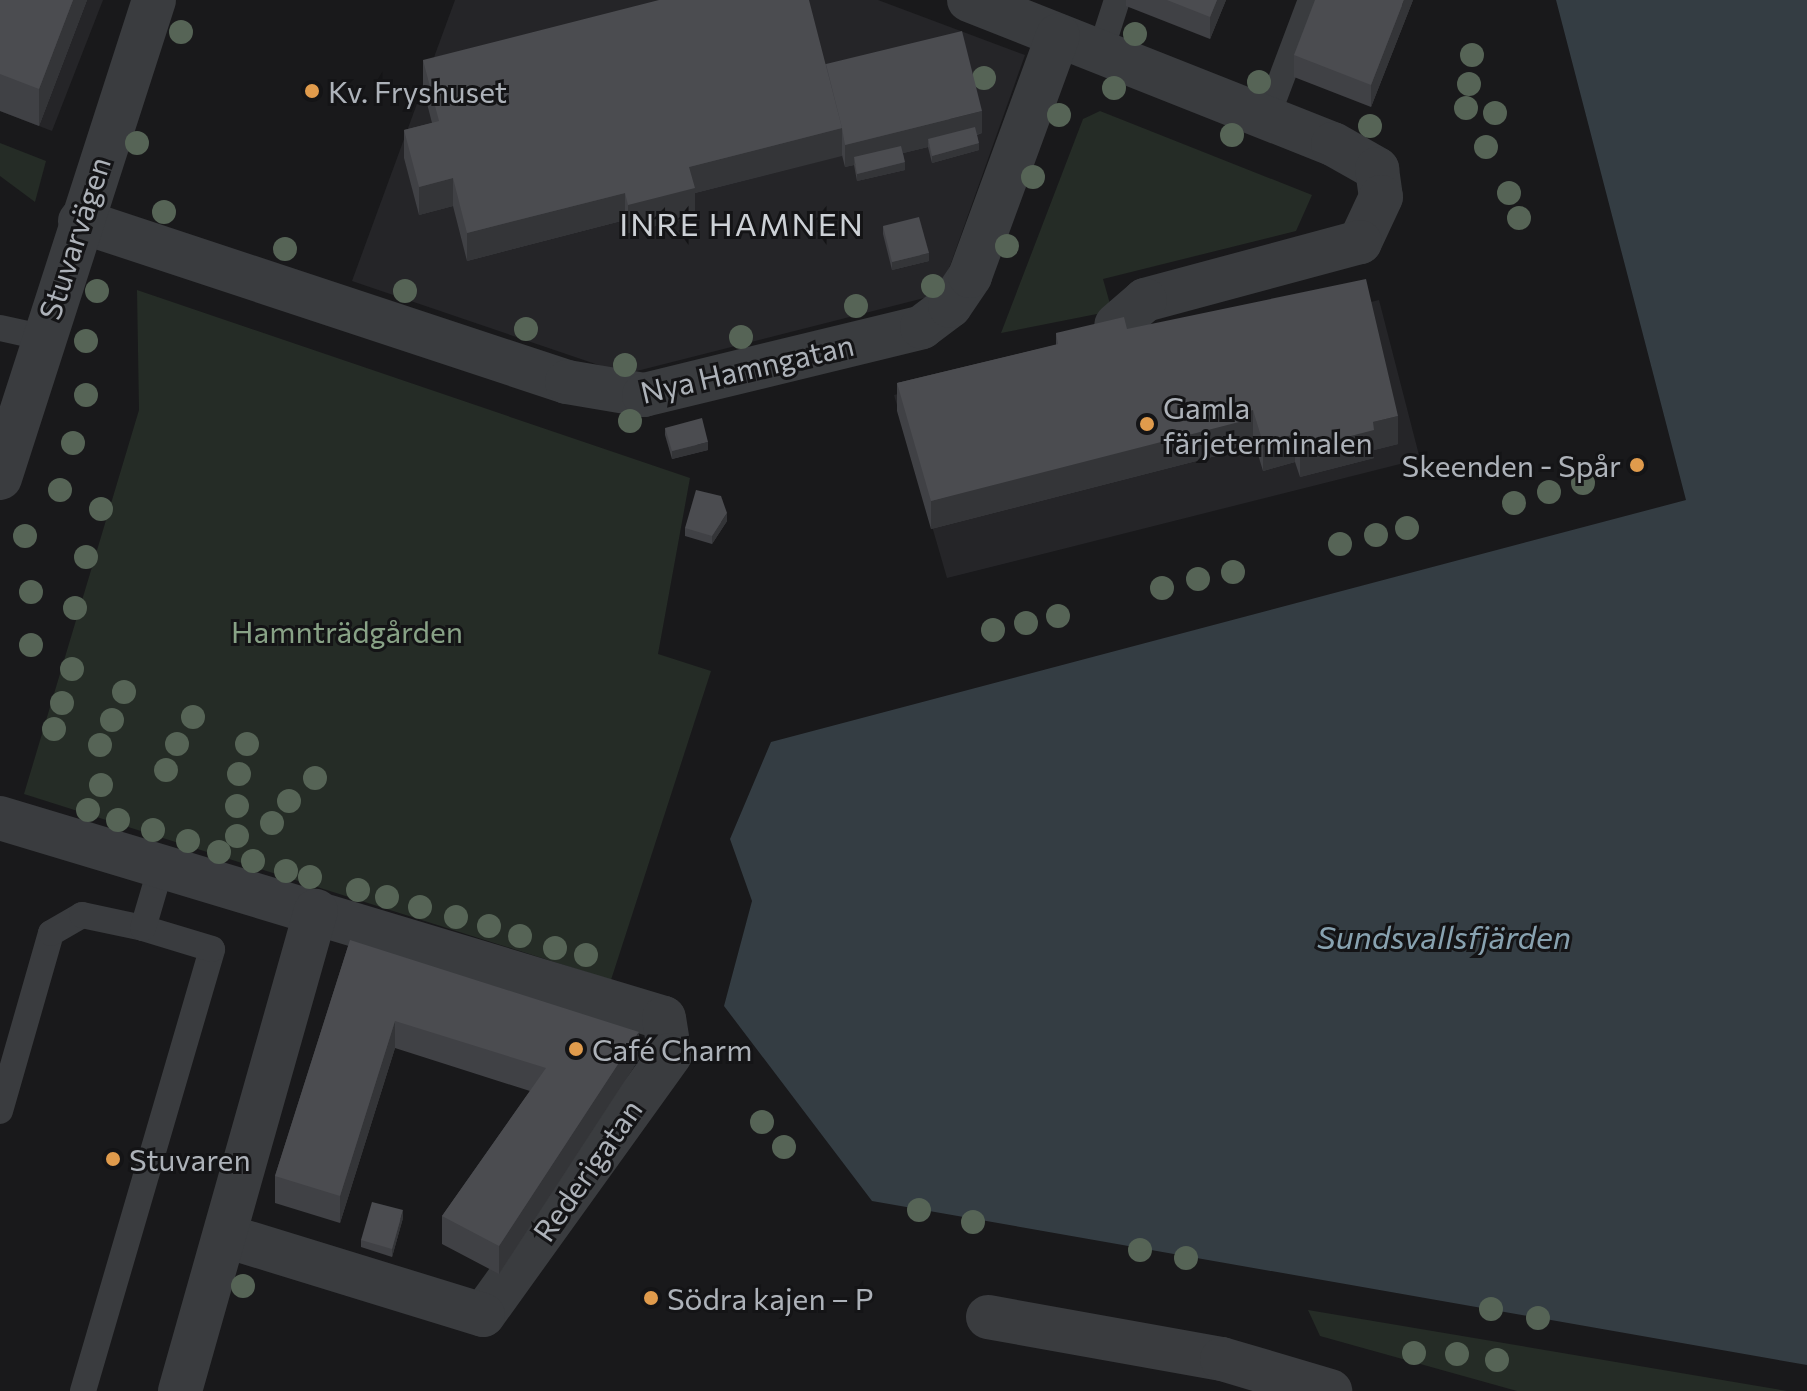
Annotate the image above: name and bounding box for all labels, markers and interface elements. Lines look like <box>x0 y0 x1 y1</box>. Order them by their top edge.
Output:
place label: Kv. Fryshuset <box>328 73 507 109</box>
marker: Kv. Fryshuset <box>303 82 321 100</box>
street label: Stuvarvägen <box>31 152 117 324</box>
district label: INRE HAMNEN <box>619 204 865 242</box>
street label: Nya Hamngatan <box>637 326 857 410</box>
place label: Gamla färjeterminalen <box>1163 389 1373 460</box>
marker: Gamla färjeterminalen <box>1138 415 1156 433</box>
place label: Skeenden - Spår <box>1402 447 1621 483</box>
marker: Skeenden - Spår <box>1628 456 1646 474</box>
park label: Hamnträdgården <box>231 613 463 649</box>
water label: Sundsvallsfjärden <box>1317 917 1571 955</box>
place label: Café Charm <box>592 1031 753 1067</box>
marker: Café Charm <box>567 1040 585 1058</box>
street label: Rederigatan <box>525 1092 649 1248</box>
place label: Stuvaren <box>129 1141 251 1177</box>
marker: Stuvaren <box>104 1150 122 1168</box>
place label: Södra kajen – P <box>667 1280 874 1316</box>
marker: Södra kajen – P <box>642 1289 660 1307</box>

